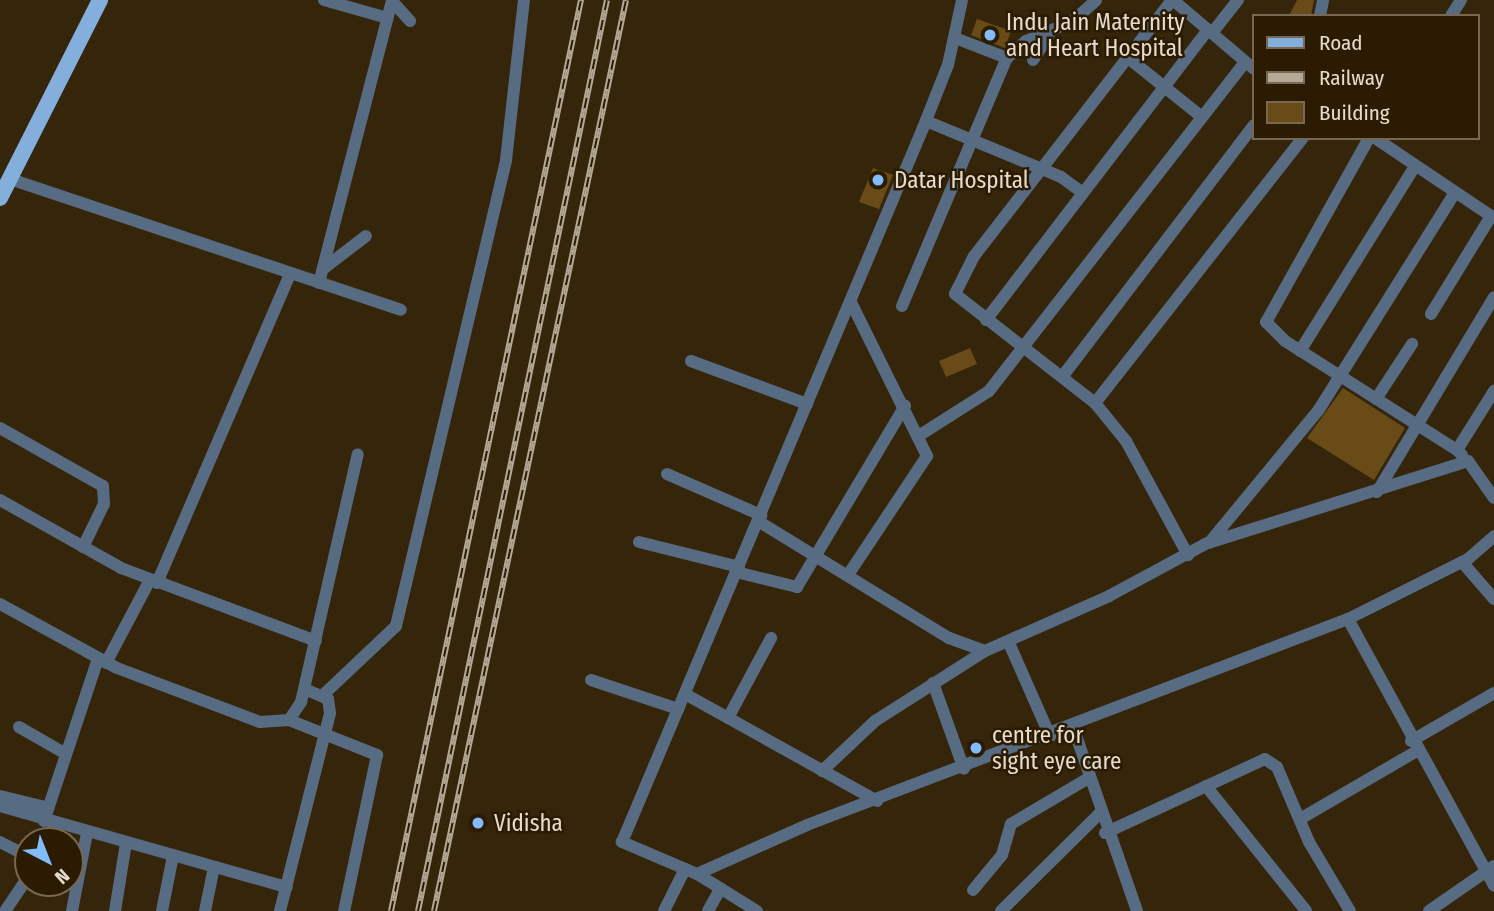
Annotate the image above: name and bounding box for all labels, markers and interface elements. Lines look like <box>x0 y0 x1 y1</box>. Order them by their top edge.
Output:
place label: Indu Jain Maternity and Heart Hospital <box>1006 8 1185 62</box>
legend <box>1252 14 1480 140</box>
marker: Indu Jain Maternity and Heart Hospital <box>980 25 1000 45</box>
text: Road <box>1319 30 1363 56</box>
text: Railway <box>1319 65 1384 91</box>
text: Building <box>1319 100 1390 126</box>
place label: Datar Hospital <box>894 166 1029 194</box>
marker: Datar Hospital <box>868 170 888 190</box>
place label: centre for sight eye care <box>992 721 1121 775</box>
marker: centre for sight eye care <box>966 738 986 758</box>
place label: Vidisha <box>494 809 563 837</box>
marker: Vidisha <box>468 813 488 833</box>
north arrow <box>14 827 84 897</box>
text: N <box>50 864 74 889</box>

